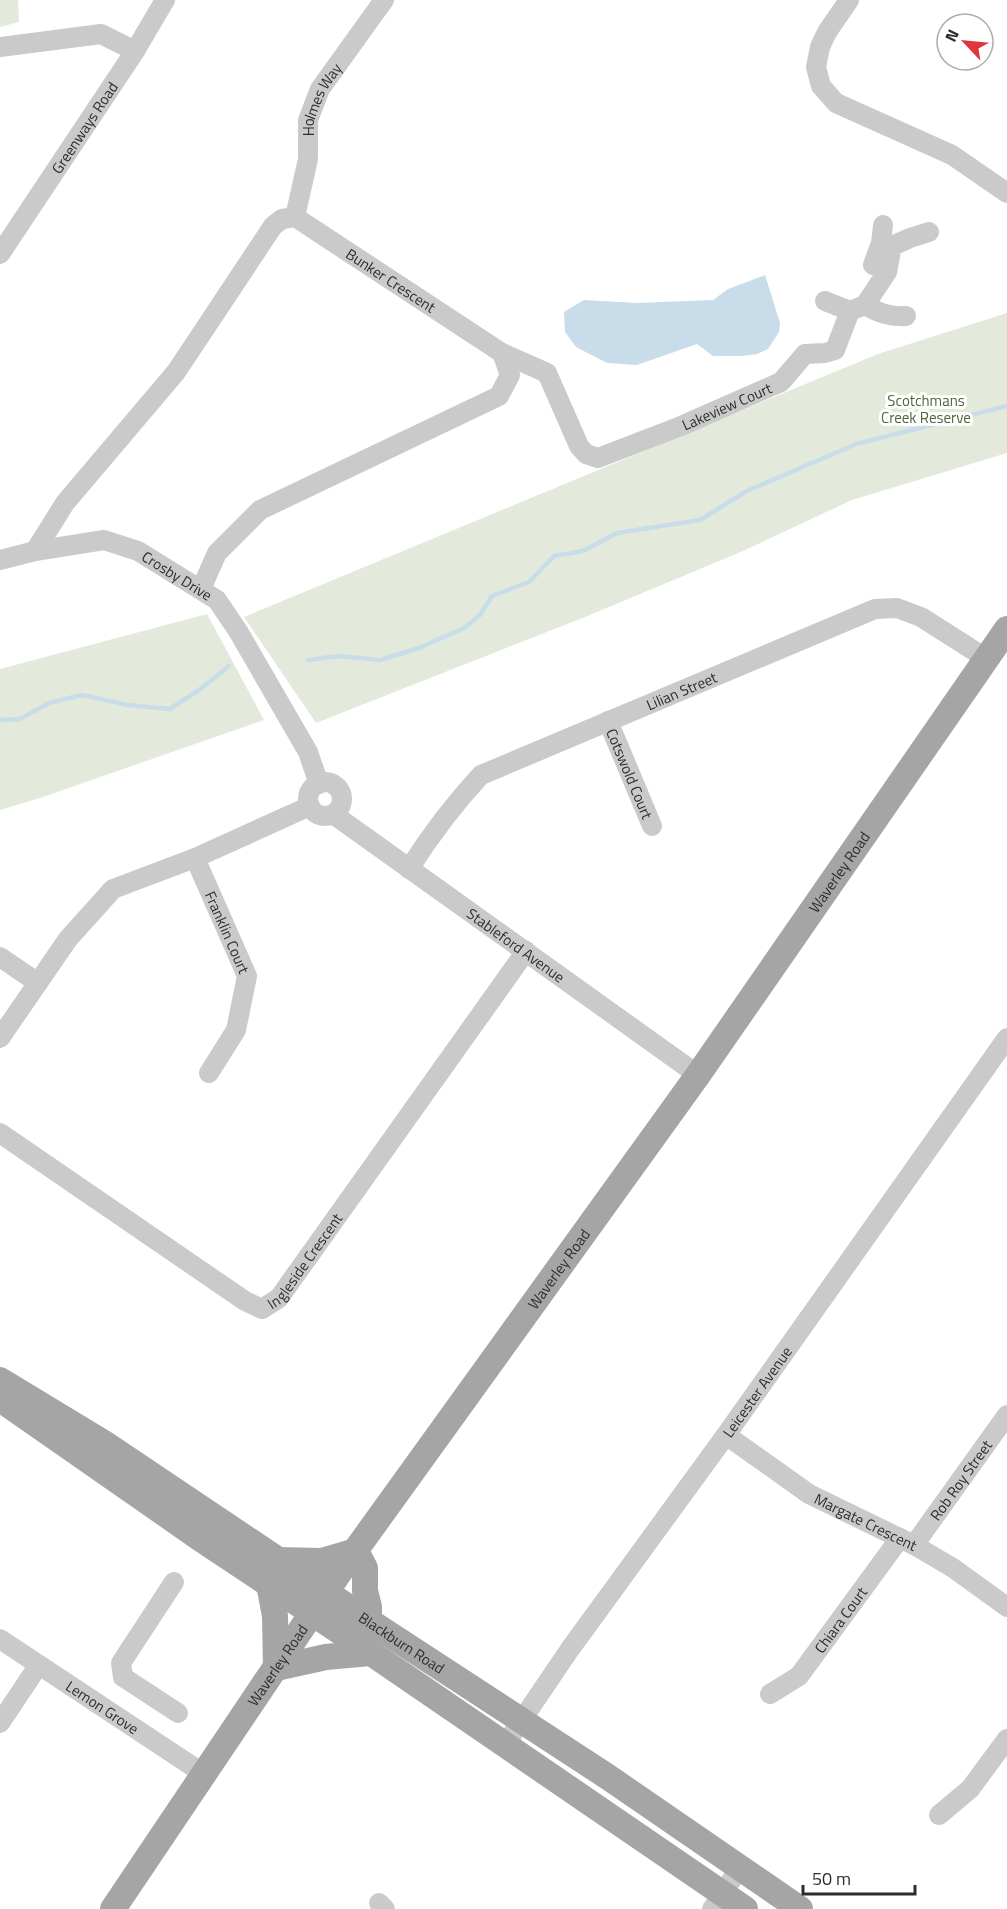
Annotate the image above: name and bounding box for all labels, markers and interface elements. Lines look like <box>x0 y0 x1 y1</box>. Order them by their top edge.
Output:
north arrow <box>935 12 995 72</box>
text: N <box>938 25 965 46</box>
street label: Holmes Way <box>297 58 347 136</box>
street label: Greenways Road <box>45 77 123 178</box>
street label: Bunker Crescent <box>341 242 441 318</box>
street label: Lakeview Court <box>678 376 776 436</box>
park label: Scotchmans Creek Reserve <box>881 389 971 429</box>
street label: Crosby Drive <box>138 545 217 606</box>
street label: Lilian Street <box>642 665 721 716</box>
street label: Cotswold Court <box>601 725 660 823</box>
street label: Waverley Road <box>802 827 875 917</box>
street label: Franklin Court <box>199 887 256 978</box>
street label: Stableford Avenue <box>462 902 570 988</box>
street label: Ingleside Crescent <box>262 1207 348 1314</box>
street label: Waverley Road <box>521 1224 595 1314</box>
street label: Leicester Avenue <box>716 1341 797 1442</box>
street label: Rob Roy Street <box>924 1434 998 1525</box>
street label: Margate Crescent <box>811 1487 922 1557</box>
street label: Chiara Court <box>808 1581 873 1658</box>
street label: Blackburn Road <box>354 1606 449 1679</box>
street label: Waverley Road <box>241 1619 313 1711</box>
street label: Lemon Grove <box>61 1674 144 1739</box>
scale bar <box>803 1858 916 1896</box>
text: 50 m <box>812 1865 851 1892</box>

